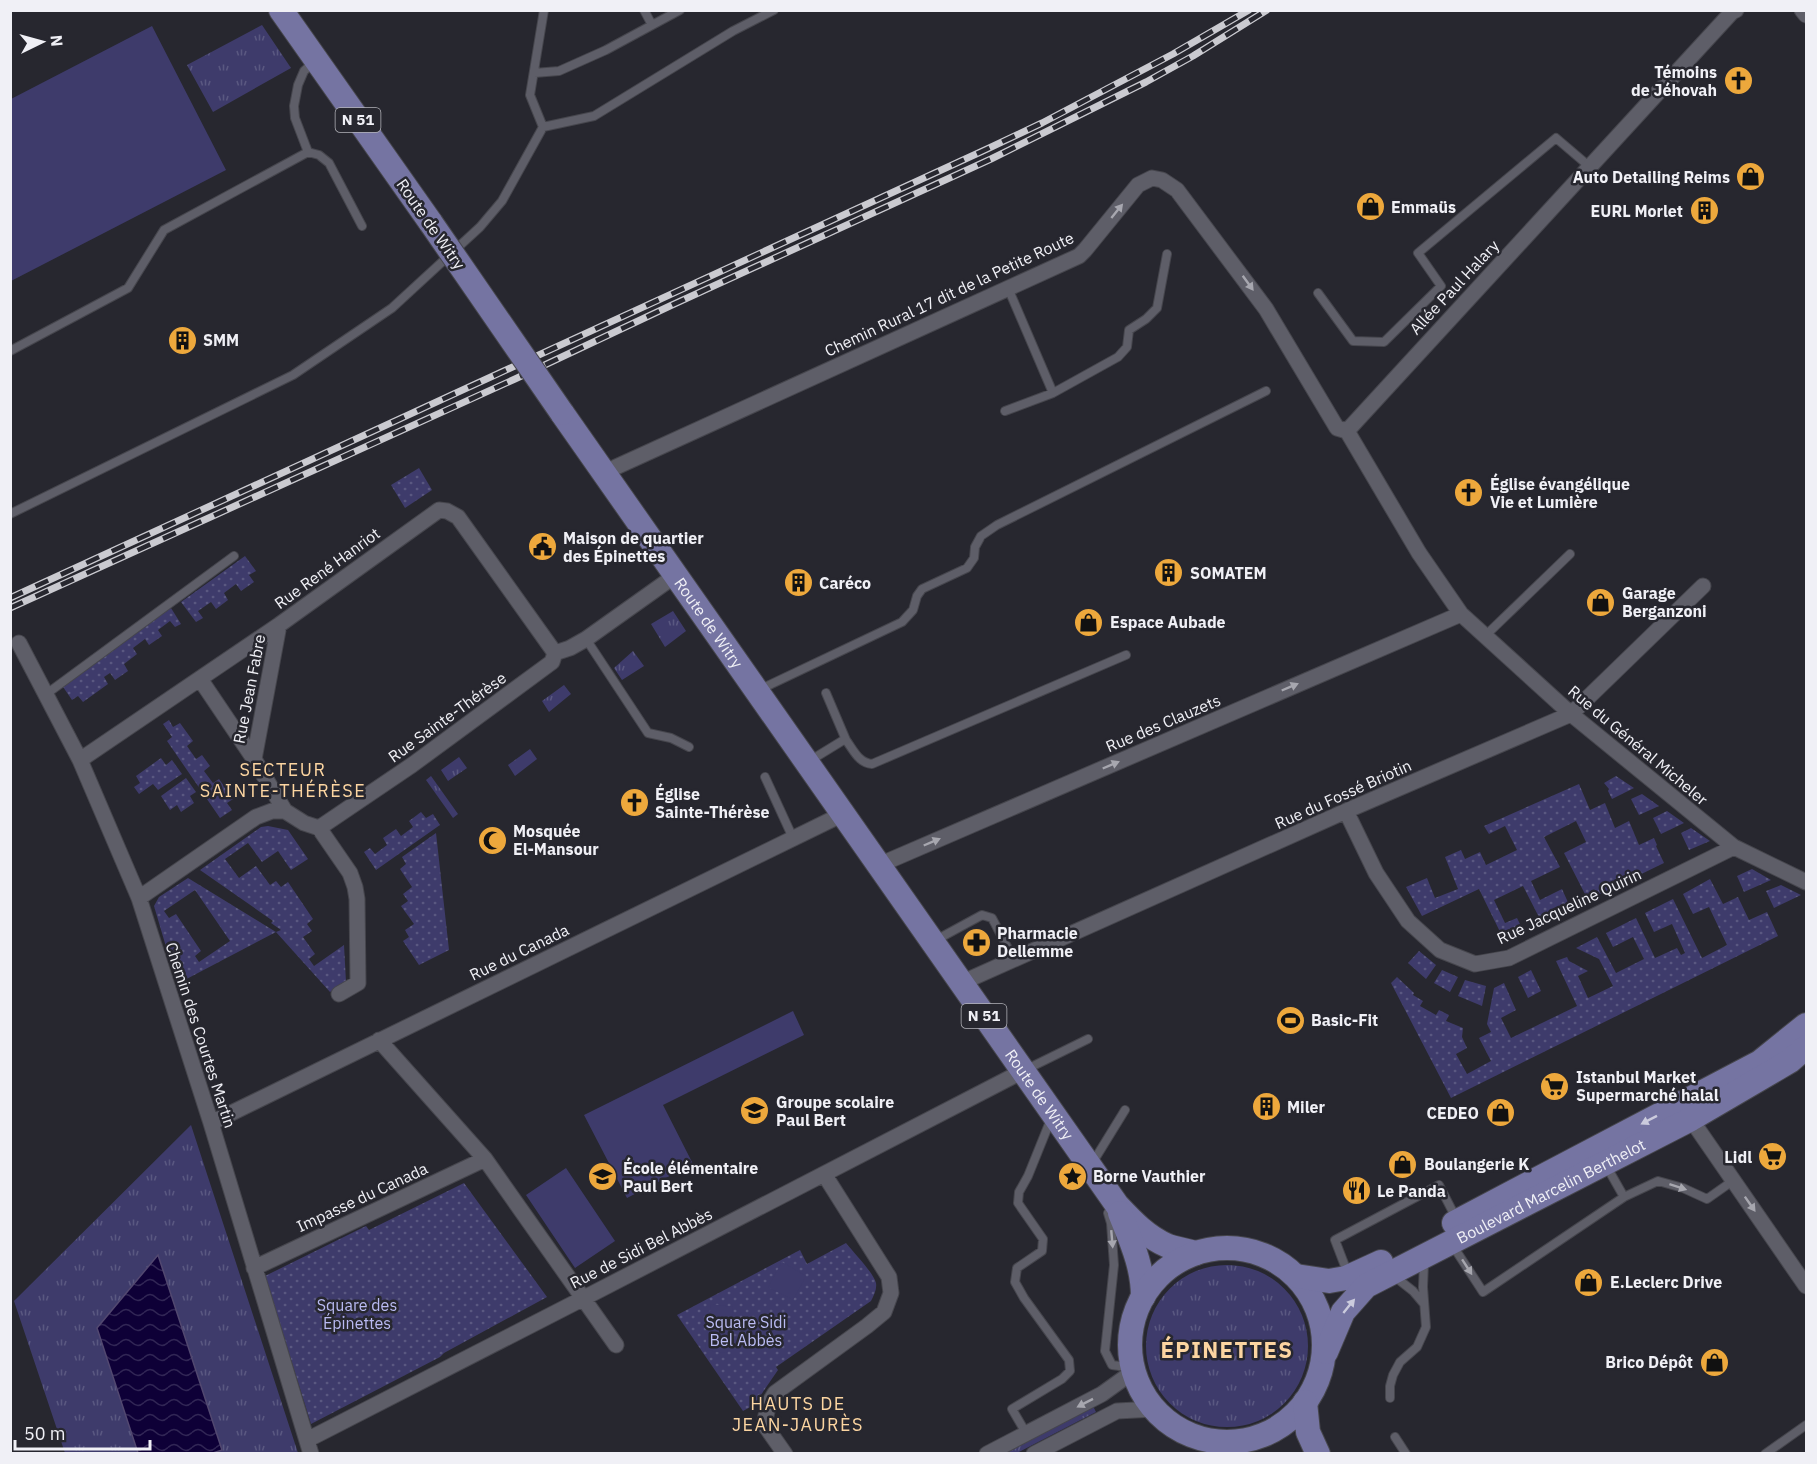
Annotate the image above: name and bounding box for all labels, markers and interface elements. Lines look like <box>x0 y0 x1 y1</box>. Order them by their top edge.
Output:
north arrow <box>12 12 72 72</box>
text: N <box>46 34 67 47</box>
place label: Témoins de Jéhovah <box>1631 62 1717 100</box>
church icon: Témoins de Jéhovah <box>1722 65 1754 97</box>
road number: N 51 <box>336 108 380 132</box>
shop icon: Auto Detailing Reims <box>1735 161 1767 193</box>
place label: Auto Detailing Reims <box>1573 167 1730 187</box>
street label: Route de Witry <box>392 175 470 273</box>
shop icon: Emmaüs <box>1354 191 1386 223</box>
building icon: EURL Morlet <box>1688 195 1720 227</box>
place label: Emmaüs <box>1391 197 1456 217</box>
place label: EURL Morlet <box>1591 201 1683 221</box>
one-way arrow <box>1110 203 1123 219</box>
street label: Chemin Rural 17 dit de la Petite Route <box>821 227 1077 361</box>
street label: Allée Paul Halary <box>1405 235 1503 339</box>
one-way arrow <box>1241 276 1253 291</box>
building icon: SMM <box>166 324 198 356</box>
place label: SMM <box>203 330 239 350</box>
place label: Église évangélique Vie et Lumière <box>1490 473 1630 512</box>
church icon: Église évangélique Vie et Lumière <box>1453 477 1485 509</box>
street label: Rue René Hanriot <box>270 523 384 613</box>
place label: Maison de quartier des Épinettes <box>563 528 704 566</box>
public building icon: Maison de quartier des Épinettes <box>526 531 558 563</box>
building icon: SOMATEM <box>1153 557 1185 589</box>
place label: SOMATEM <box>1190 563 1267 583</box>
building icon: Caréco <box>782 567 814 599</box>
street label: Route de Witry <box>670 573 748 672</box>
place label: Caréco <box>819 573 871 593</box>
place label: Garage Berganzoni <box>1622 583 1707 621</box>
shop icon: Garage Berganzoni <box>1585 586 1617 618</box>
shop icon: Espace Aubade <box>1073 606 1105 638</box>
place label: Espace Aubade <box>1110 612 1226 632</box>
street label: Rue Jean Fabre <box>229 632 269 745</box>
street label: Rue Sainte-Thérèse <box>384 667 510 767</box>
street label: Rue du Général Micheler <box>1564 681 1712 809</box>
one-way arrow <box>1282 683 1299 692</box>
street label: Rue des Clauzets <box>1103 690 1223 756</box>
street label: Rue du Fossé Briotin <box>1272 755 1414 833</box>
district label: SECTEUR SAINTE-THÉRÈSE <box>200 758 366 802</box>
one-way arrow <box>1103 760 1121 770</box>
place label: Église Sainte-Thérèse <box>655 783 769 822</box>
church icon: Église Sainte-Thérèse <box>618 787 650 819</box>
place label: Mosquée El-Mansour <box>513 821 599 859</box>
mosque icon: Mosquée El-Mansour <box>476 824 508 856</box>
one-way arrow <box>924 837 942 847</box>
street label: Rue Jacqueline Quirin <box>1494 864 1644 948</box>
street label: Rue du Canada <box>466 919 572 985</box>
place label: Pharmacie Dellemme <box>997 923 1078 961</box>
pharmacy icon: Pharmacie Dellemme <box>960 926 992 958</box>
street label: Chemin des Courtes Martin <box>161 940 241 1130</box>
road number: N 51 <box>962 1004 1006 1028</box>
sports icon: Basic-Fit <box>1274 1004 1306 1036</box>
place label: Basic-Fit <box>1311 1010 1378 1030</box>
street label: Route de Witry <box>1001 1045 1078 1144</box>
place label: Istanbul Market Supermarché halal <box>1576 1067 1719 1105</box>
supermarket icon: Istanbul Market Supermarché halal <box>1539 1070 1571 1102</box>
building icon: Miler <box>1250 1091 1282 1123</box>
place label: Groupe scolaire Paul Bert <box>776 1092 894 1130</box>
school or university icon: Groupe scolaire Paul Bert <box>739 1095 771 1127</box>
place label: Miler <box>1287 1097 1326 1117</box>
shop icon: CEDEO <box>1484 1097 1516 1129</box>
place label: CEDEO <box>1427 1103 1479 1123</box>
one-way arrow <box>1641 1116 1658 1125</box>
street label: Boulevard Marcelin Berthelot <box>1453 1134 1649 1248</box>
supermarket icon: Lidl <box>1757 1141 1789 1173</box>
place label: Lidl <box>1724 1147 1752 1167</box>
shop icon: Boulangerie K <box>1387 1148 1419 1180</box>
place label: Boulangerie K <box>1424 1154 1529 1174</box>
place label: École élémentaire Paul Bert <box>623 1157 758 1196</box>
street label: Impasse du Canada <box>293 1158 431 1236</box>
place icon: Borne Vauthier <box>1056 1160 1088 1192</box>
school or university icon: École élémentaire Paul Bert <box>586 1161 618 1193</box>
place label: Borne Vauthier <box>1093 1166 1206 1186</box>
restaurant icon: Le Panda <box>1340 1175 1372 1207</box>
place label: Le Panda <box>1377 1181 1446 1201</box>
one-way arrow <box>1669 1183 1687 1192</box>
one-way arrow <box>1744 1196 1755 1212</box>
street label: Rue de Sidi Bel Abbès <box>567 1203 715 1293</box>
one-way arrow <box>1107 1230 1117 1249</box>
one-way arrow <box>1461 1259 1472 1275</box>
shop icon: E.Leclerc Drive <box>1573 1266 1605 1298</box>
place label: E.Leclerc Drive <box>1610 1272 1722 1292</box>
park label: Square des Épinettes <box>317 1295 397 1333</box>
one-way arrow <box>1342 1298 1355 1314</box>
park label: Square Sidi Bel Abbès <box>705 1312 787 1350</box>
district label: ÉPINETTES <box>1160 1335 1294 1364</box>
shop icon: Brico Dépôt <box>1698 1346 1730 1378</box>
place label: Brico Dépôt <box>1605 1352 1693 1372</box>
district label: HAUTS DE JEAN-JAURÈS <box>732 1392 864 1436</box>
one-way arrow <box>1077 1398 1094 1407</box>
scale bar <box>15 1413 150 1451</box>
text: 50 m <box>24 1422 66 1445</box>

